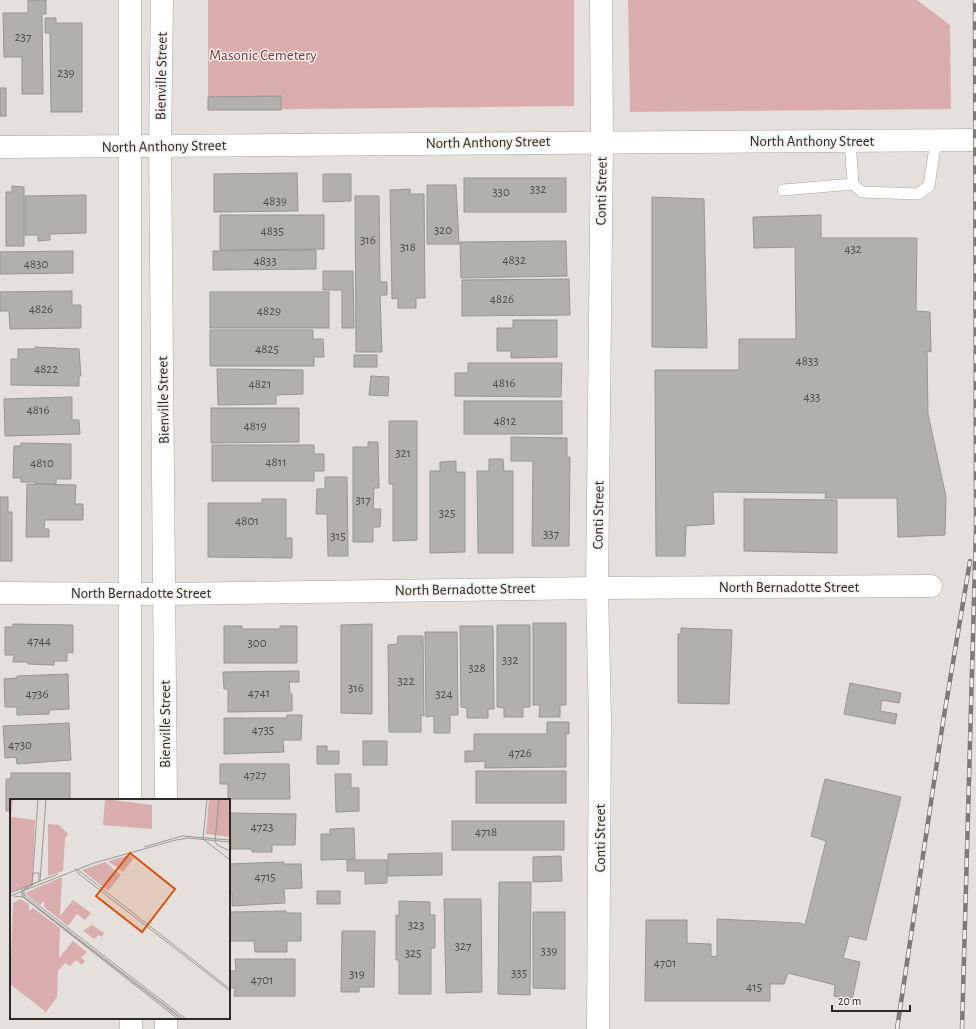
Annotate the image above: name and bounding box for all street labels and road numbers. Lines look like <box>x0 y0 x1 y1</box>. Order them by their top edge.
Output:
street label: Bienville Street <box>153 32 170 120</box>
street label: North Anthony Street <box>425 134 551 151</box>
street label: North Anthony Street <box>750 134 875 149</box>
street label: North Anthony Street <box>101 138 227 155</box>
street label: Conti Street <box>593 156 610 225</box>
street label: Bienville Street <box>155 356 172 444</box>
street label: Conti Street <box>590 480 607 549</box>
street label: North Bernadotte Street <box>719 580 859 595</box>
street label: North Bernadotte Street <box>395 581 536 598</box>
street label: North Bernadotte Street <box>71 586 211 601</box>
street label: Bienville Street <box>158 680 173 768</box>
street label: Conti Street <box>593 803 608 872</box>

